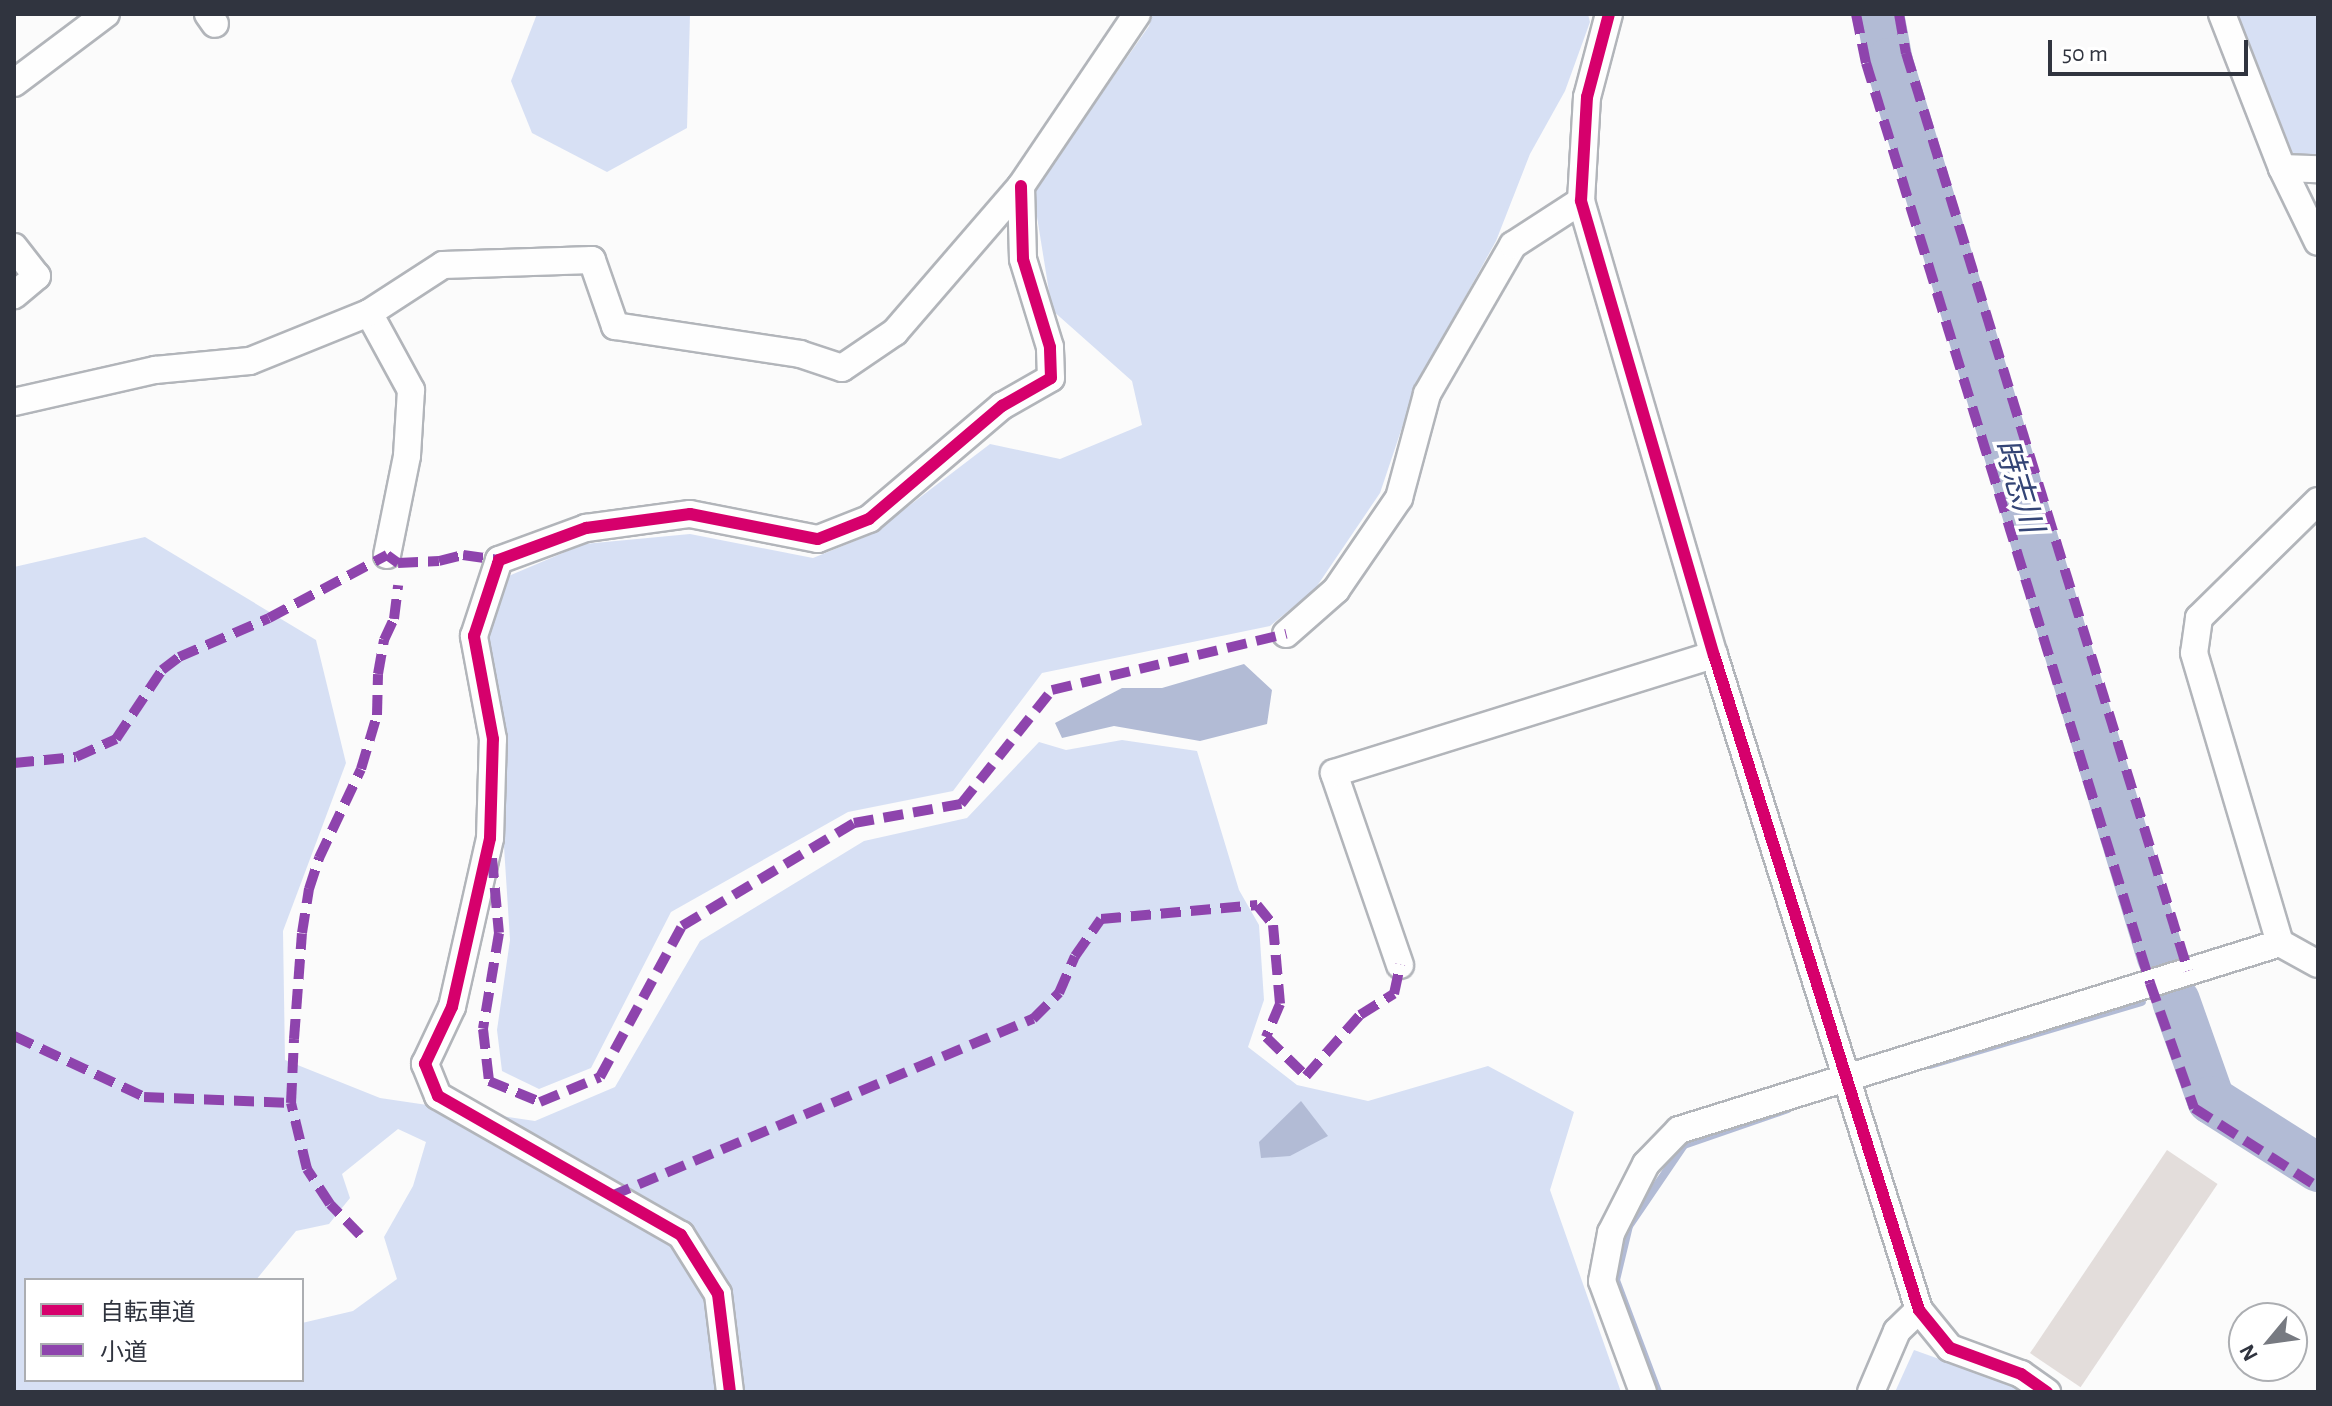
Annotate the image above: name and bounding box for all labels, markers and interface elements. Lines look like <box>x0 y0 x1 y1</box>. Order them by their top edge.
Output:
scale bar <box>2052 24 2252 74</box>
text: 50 m <box>2062 42 2108 66</box>
water label: 時志川 <box>1986 434 2050 538</box>
legend <box>24 1278 304 1382</box>
text: 自転車道 <box>100 1301 196 1325</box>
north arrow <box>2228 1302 2308 1382</box>
text: 小道 <box>100 1341 148 1365</box>
text: N <box>2235 1341 2262 1365</box>

